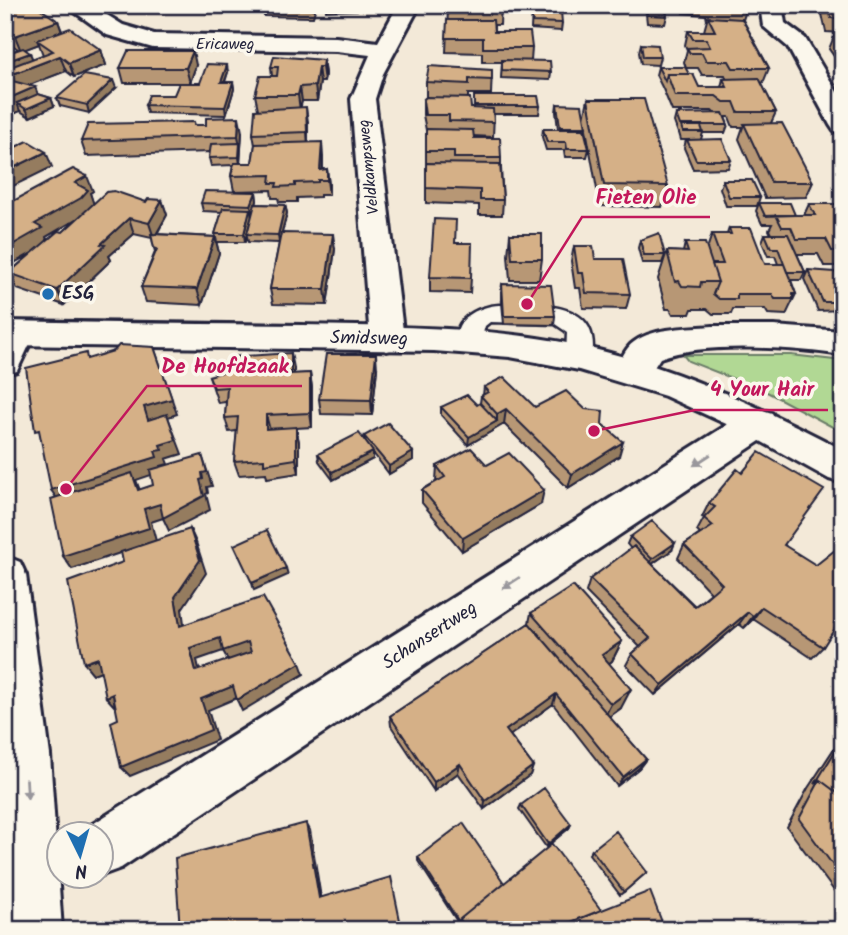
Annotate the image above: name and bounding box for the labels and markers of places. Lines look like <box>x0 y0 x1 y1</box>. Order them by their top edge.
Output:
callout: Fieten Olie <box>582 175 710 217</box>
place label: ESG <box>62 279 94 309</box>
marker: ESG <box>40 286 56 302</box>
callout: De Hoofdzaak <box>147 344 302 386</box>
callout: 4 Your Hair <box>695 368 828 410</box>

